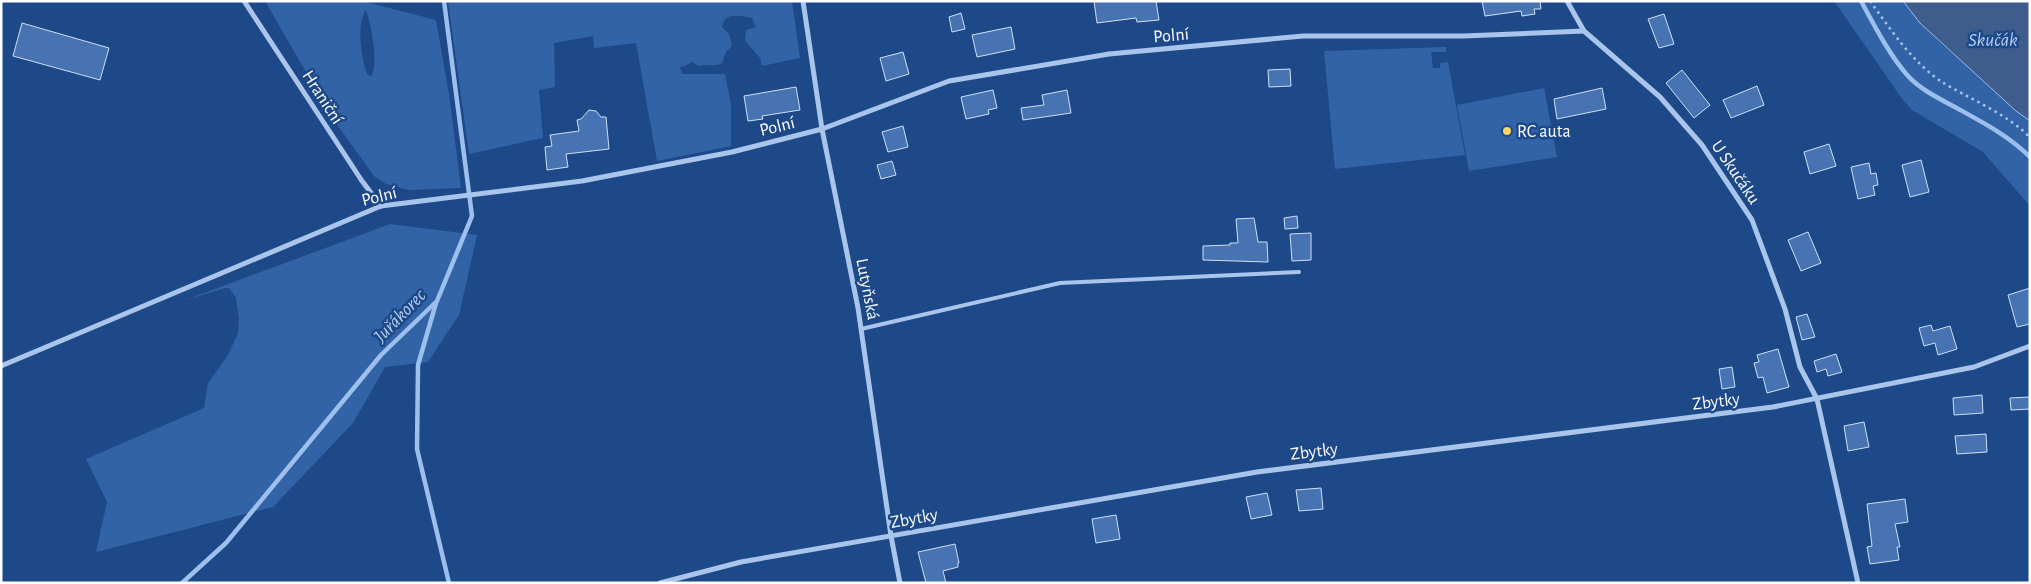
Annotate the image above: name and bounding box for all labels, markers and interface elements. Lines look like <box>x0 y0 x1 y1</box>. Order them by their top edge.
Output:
street label: Polní <box>1153 25 1190 47</box>
water label: Skučák <box>1968 31 2018 50</box>
street label: Hraniční <box>298 67 346 128</box>
street label: Polní <box>758 114 797 140</box>
place label: RC auta <box>1517 123 1571 141</box>
marker: RC auta <box>1501 125 1513 137</box>
street label: U Skučáku <box>1707 138 1763 208</box>
street label: Polní <box>360 184 399 210</box>
street label: Lutyňská <box>852 257 882 321</box>
water label: Juřákorec <box>370 286 430 347</box>
street label: Zbytky <box>1691 390 1741 414</box>
street label: Zbytky <box>1289 440 1339 464</box>
street label: Zbytky <box>889 506 940 532</box>

